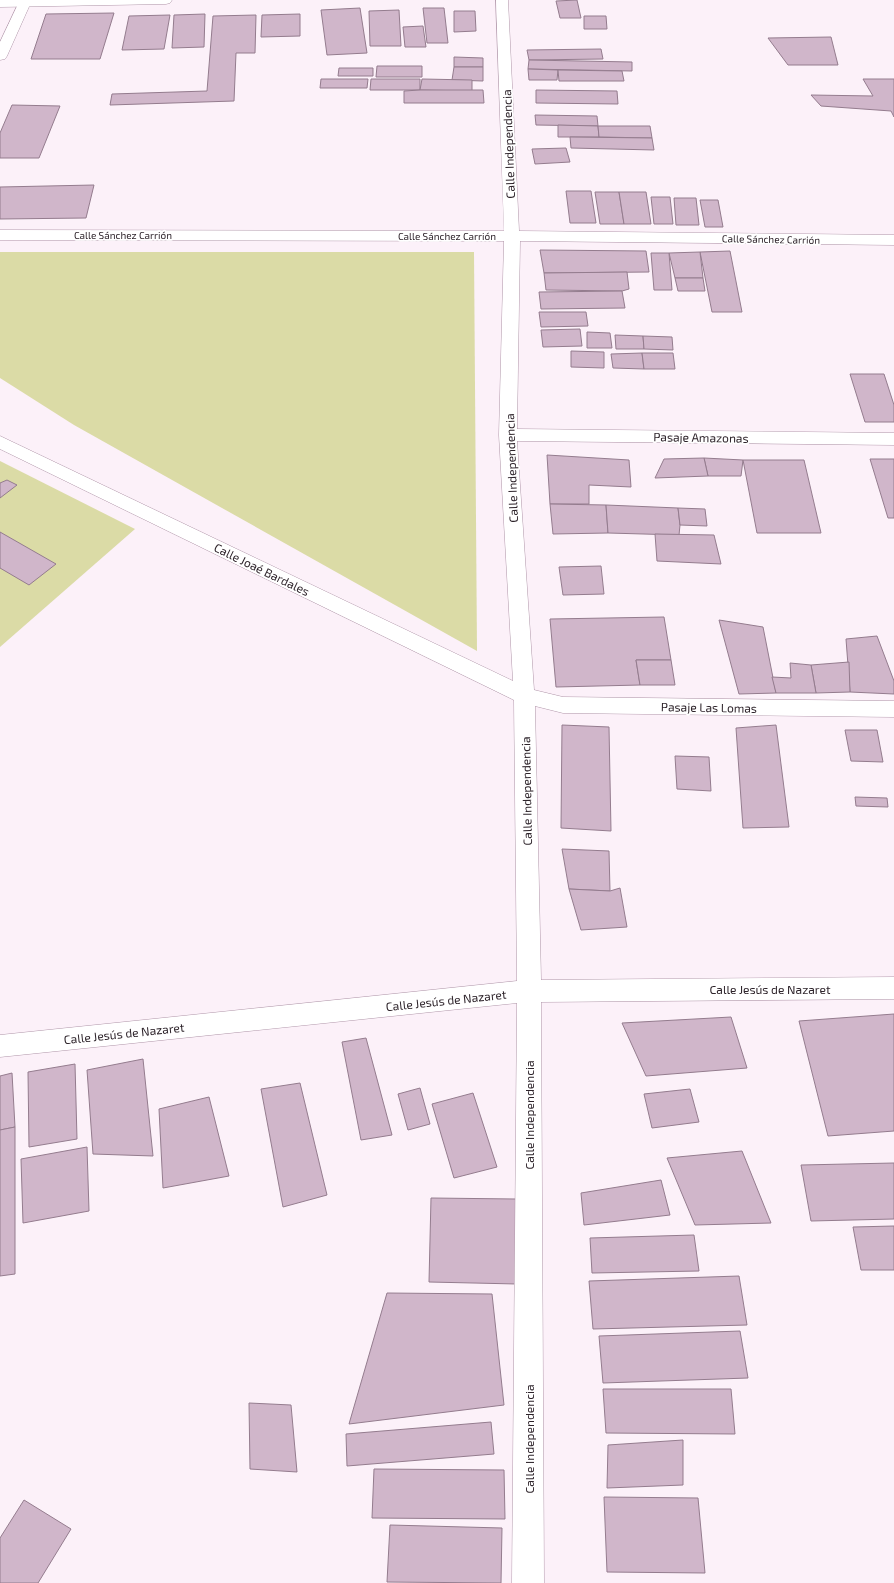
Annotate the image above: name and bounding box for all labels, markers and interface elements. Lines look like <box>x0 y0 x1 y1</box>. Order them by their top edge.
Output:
street label: Calle Independencia <box>499 89 517 199</box>
street label: Calle Sánchez Carrión <box>74 229 172 241</box>
street label: Calle Sánchez Carrión <box>398 230 496 242</box>
street label: Calle Sánchez Carrión <box>722 232 820 246</box>
street label: Calle Independencia <box>502 413 520 523</box>
street label: Pasaje Amazonas <box>653 429 749 446</box>
street label: Calle Joaé Bardales <box>212 540 312 598</box>
street label: Pasaje Las Lomas <box>661 699 757 716</box>
street label: Calle Independencia <box>518 736 534 846</box>
street label: Calle Jesús de Nazaret <box>709 982 831 996</box>
street label: Calle Jesús de Nazaret <box>385 987 507 1013</box>
street label: Calle Jesús de Nazaret <box>63 1020 185 1046</box>
street label: Calle Independencia <box>522 1060 536 1170</box>
street label: Calle Independencia <box>522 1384 536 1494</box>

